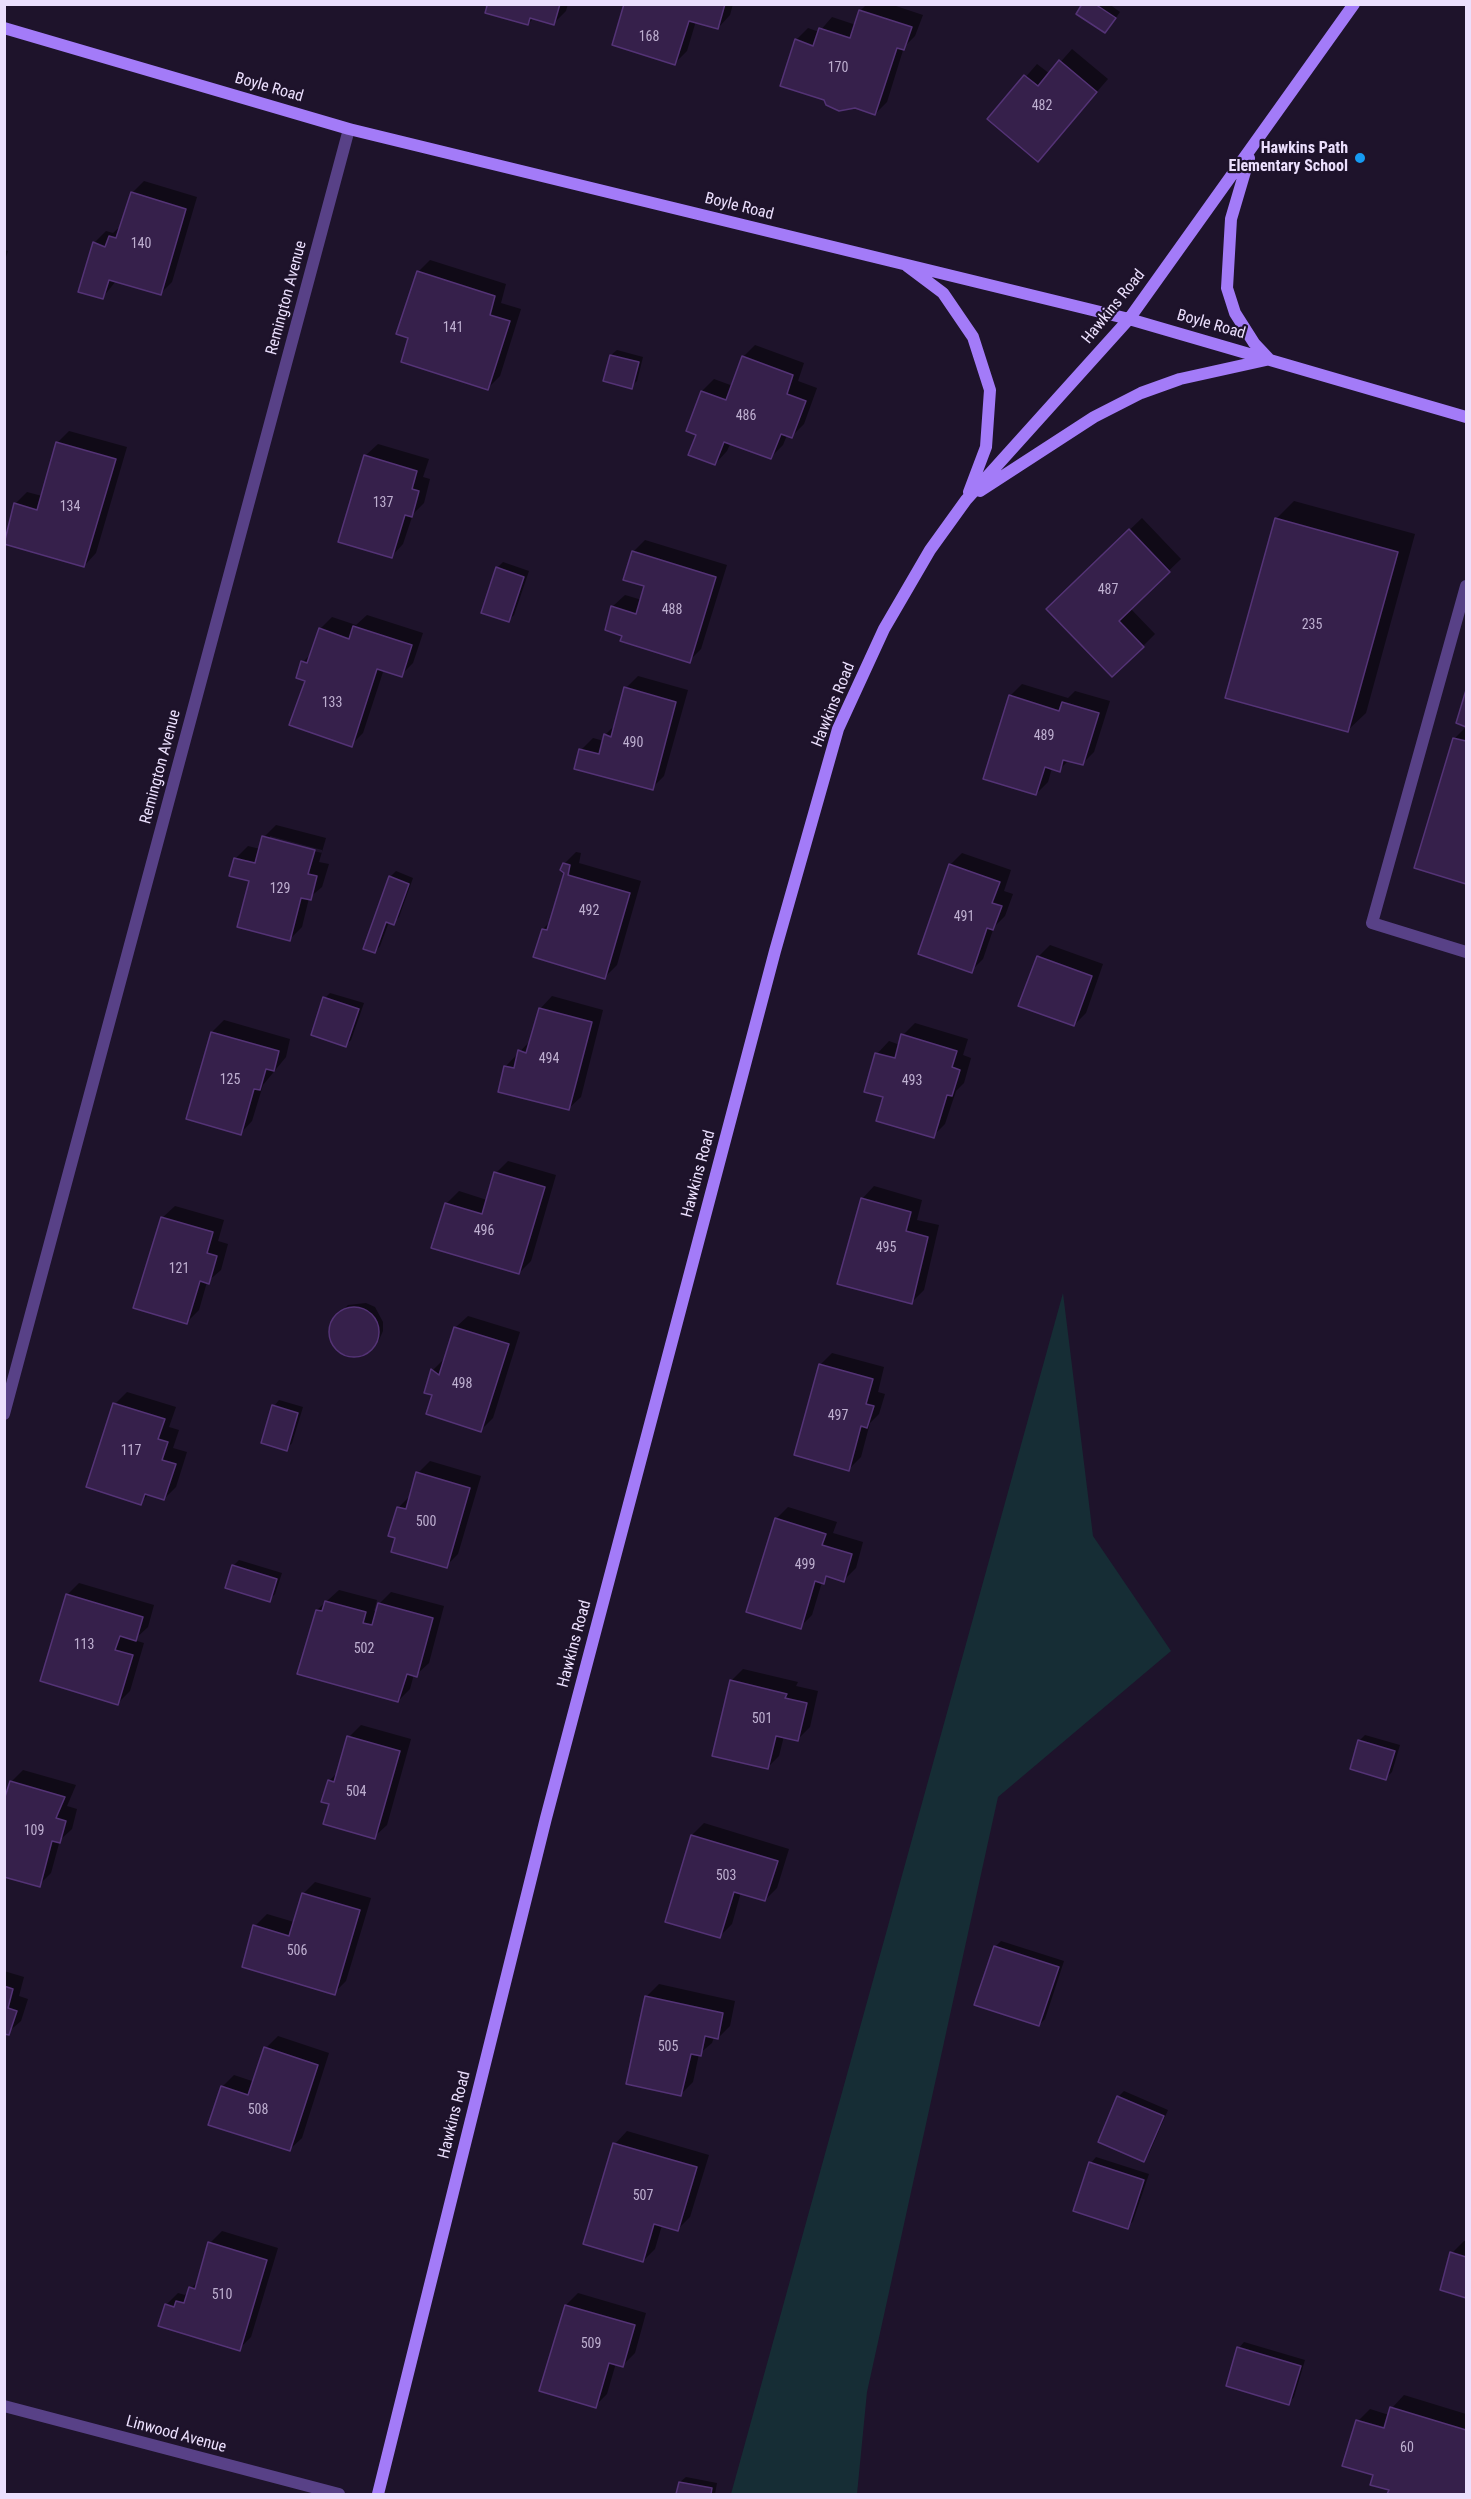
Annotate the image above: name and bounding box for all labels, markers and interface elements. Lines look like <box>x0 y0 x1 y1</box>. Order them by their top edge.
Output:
house number: 168 <box>639 29 659 45</box>
house number: 170 <box>828 60 848 76</box>
street label: Boyle Road <box>233 69 305 107</box>
house number: 482 <box>1032 98 1052 114</box>
place label: Hawkins Path Elementary School <box>1229 139 1348 177</box>
marker: Hawkins Path Elementary School <box>1353 151 1367 165</box>
street label: Boyle Road <box>703 189 775 225</box>
house number: 140 <box>131 236 151 252</box>
street label: Remington Avenue <box>263 239 311 357</box>
street label: Hawkins Road <box>1078 266 1150 348</box>
street label: Boyle Road <box>1175 306 1247 344</box>
house number: 141 <box>443 320 463 336</box>
house number: 486 <box>736 408 756 424</box>
house number: 137 <box>373 495 393 511</box>
house number: 134 <box>60 499 80 515</box>
house number: 487 <box>1098 582 1118 598</box>
house number: 488 <box>662 602 682 618</box>
house number: 235 <box>1302 617 1322 633</box>
street label: Hawkins Road <box>808 660 860 750</box>
house number: 133 <box>322 695 342 711</box>
street label: Remington Avenue <box>137 708 185 826</box>
house number: 489 <box>1034 728 1054 744</box>
house number: 490 <box>623 735 643 751</box>
house number: 129 <box>270 881 290 897</box>
house number: 492 <box>579 903 599 919</box>
house number: 491 <box>954 909 974 925</box>
house number: 494 <box>539 1051 559 1067</box>
house number: 125 <box>220 1072 240 1088</box>
house number: 493 <box>902 1073 922 1089</box>
street label: Hawkins Road <box>678 1128 720 1220</box>
house number: 496 <box>474 1223 494 1239</box>
house number: 495 <box>876 1240 896 1256</box>
house number: 121 <box>169 1261 189 1277</box>
house number: 498 <box>452 1376 472 1392</box>
house number: 497 <box>828 1408 848 1424</box>
house number: 117 <box>121 1443 141 1459</box>
house number: 500 <box>416 1514 436 1530</box>
house number: 499 <box>795 1557 815 1573</box>
street label: Hawkins Road <box>554 1598 596 1690</box>
house number: 113 <box>74 1637 94 1653</box>
house number: 502 <box>354 1641 374 1657</box>
house number: 501 <box>752 1711 772 1727</box>
house number: 504 <box>346 1784 366 1800</box>
house number: 109 <box>24 1823 44 1839</box>
house number: 503 <box>716 1868 736 1884</box>
house number: 506 <box>287 1943 307 1959</box>
house number: 505 <box>658 2039 678 2055</box>
street label: Hawkins Road <box>435 2069 475 2161</box>
house number: 508 <box>248 2102 268 2118</box>
house number: 507 <box>633 2188 653 2204</box>
house number: 510 <box>212 2287 232 2303</box>
house number: 509 <box>581 2336 601 2352</box>
street label: Linwood Avenue <box>124 2412 228 2458</box>
house number: 60 <box>1400 2440 1414 2456</box>

